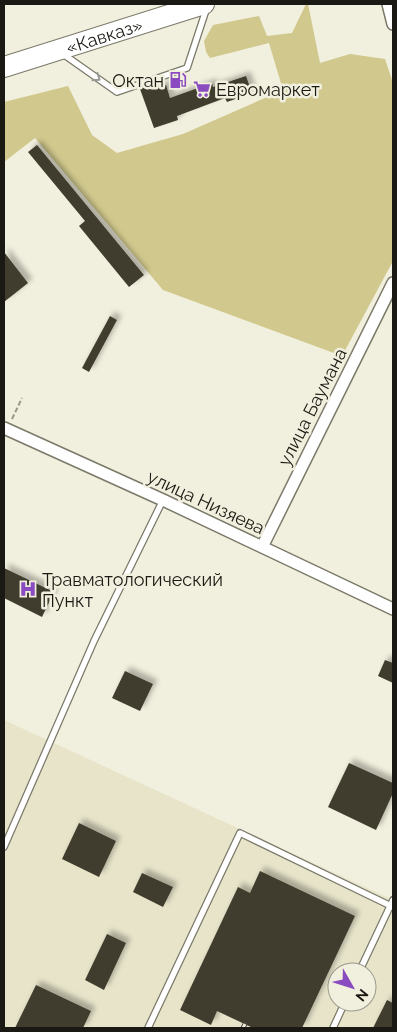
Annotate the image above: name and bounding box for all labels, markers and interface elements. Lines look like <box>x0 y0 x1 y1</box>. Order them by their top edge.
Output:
street label: «Кавказ» <box>63 14 145 57</box>
place label: Октан <box>112 70 164 91</box>
fuel station icon: Октан <box>168 70 188 90</box>
one-way arrow <box>91 72 101 81</box>
supermarket icon: Евромаркет <box>192 79 212 99</box>
place label: Евромаркет <box>216 79 320 100</box>
street label: улица Баумана <box>273 345 351 469</box>
street label: улица Низяева <box>144 466 268 538</box>
place label: Травматологический Пункт <box>42 569 223 611</box>
hospital icon: Травматологический Пункт <box>18 579 38 599</box>
north arrow <box>327 962 377 1012</box>
text: N <box>353 986 372 1004</box>

